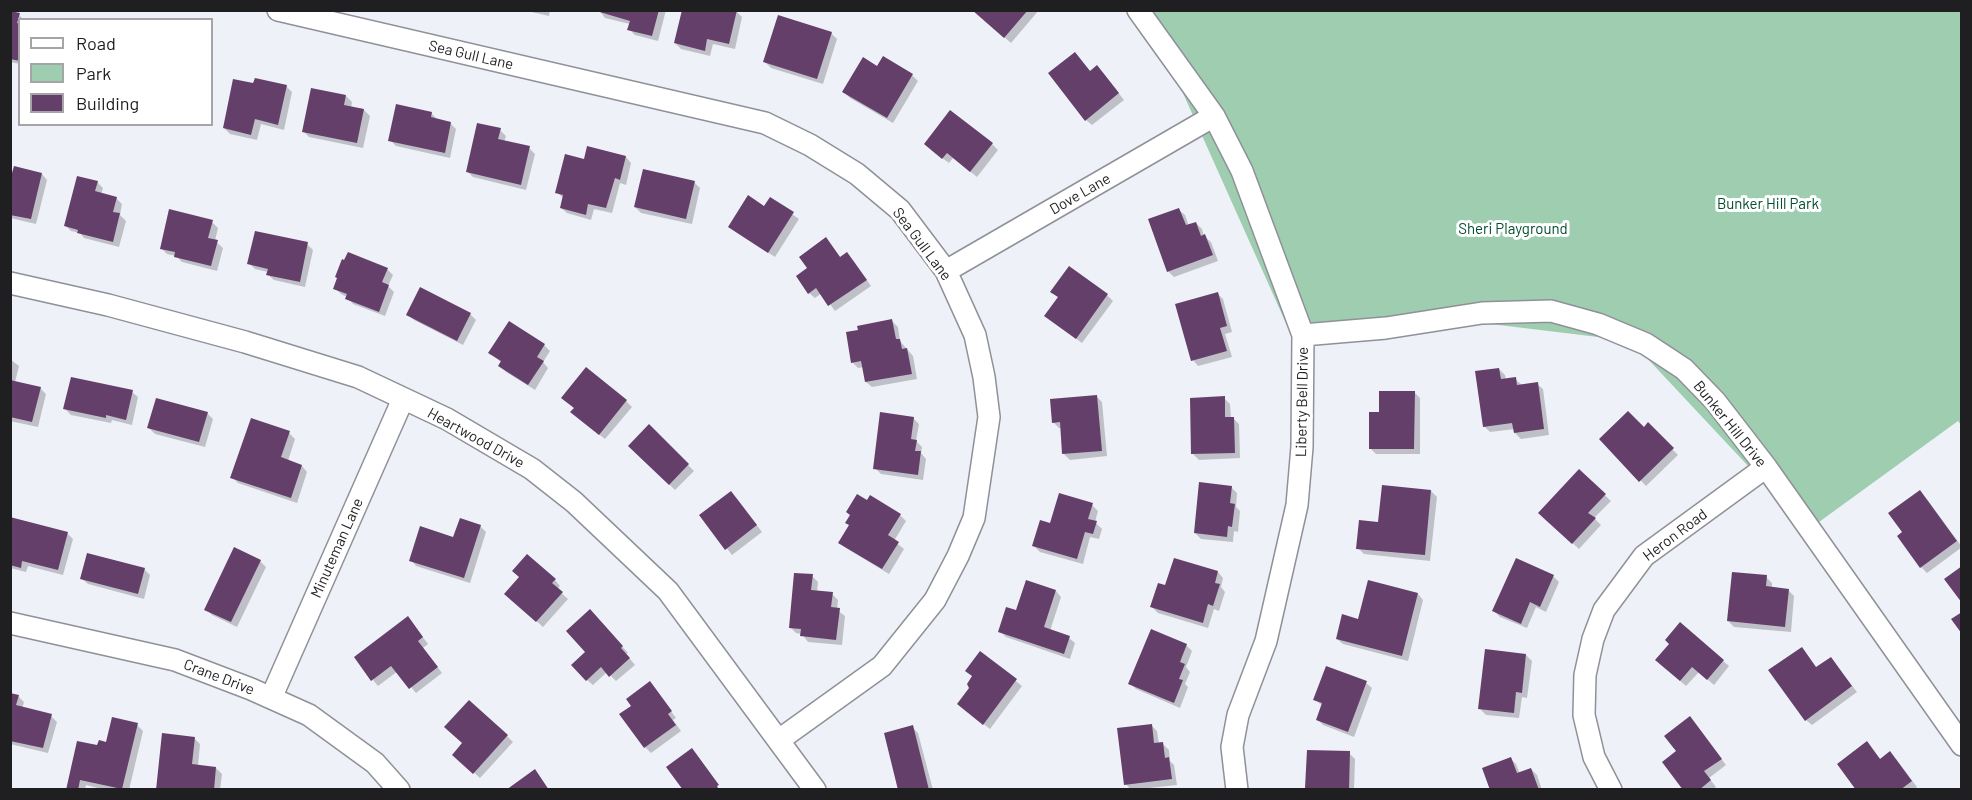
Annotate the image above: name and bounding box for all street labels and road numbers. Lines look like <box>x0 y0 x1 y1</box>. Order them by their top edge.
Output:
street label: Sea Gull Lane <box>427 36 515 74</box>
street label: Dove Lane <box>1046 169 1114 219</box>
street label: Sea Gull Lane <box>889 204 955 284</box>
street label: Liberty Bell Drive <box>1292 347 1312 457</box>
street label: Bunker Hill Drive <box>1690 377 1770 471</box>
street label: Heartwood Drive <box>424 404 528 472</box>
street label: Minuteman Lane <box>307 495 367 601</box>
street label: Heron Road <box>1639 505 1711 565</box>
street label: Crane Drive <box>181 655 257 699</box>

